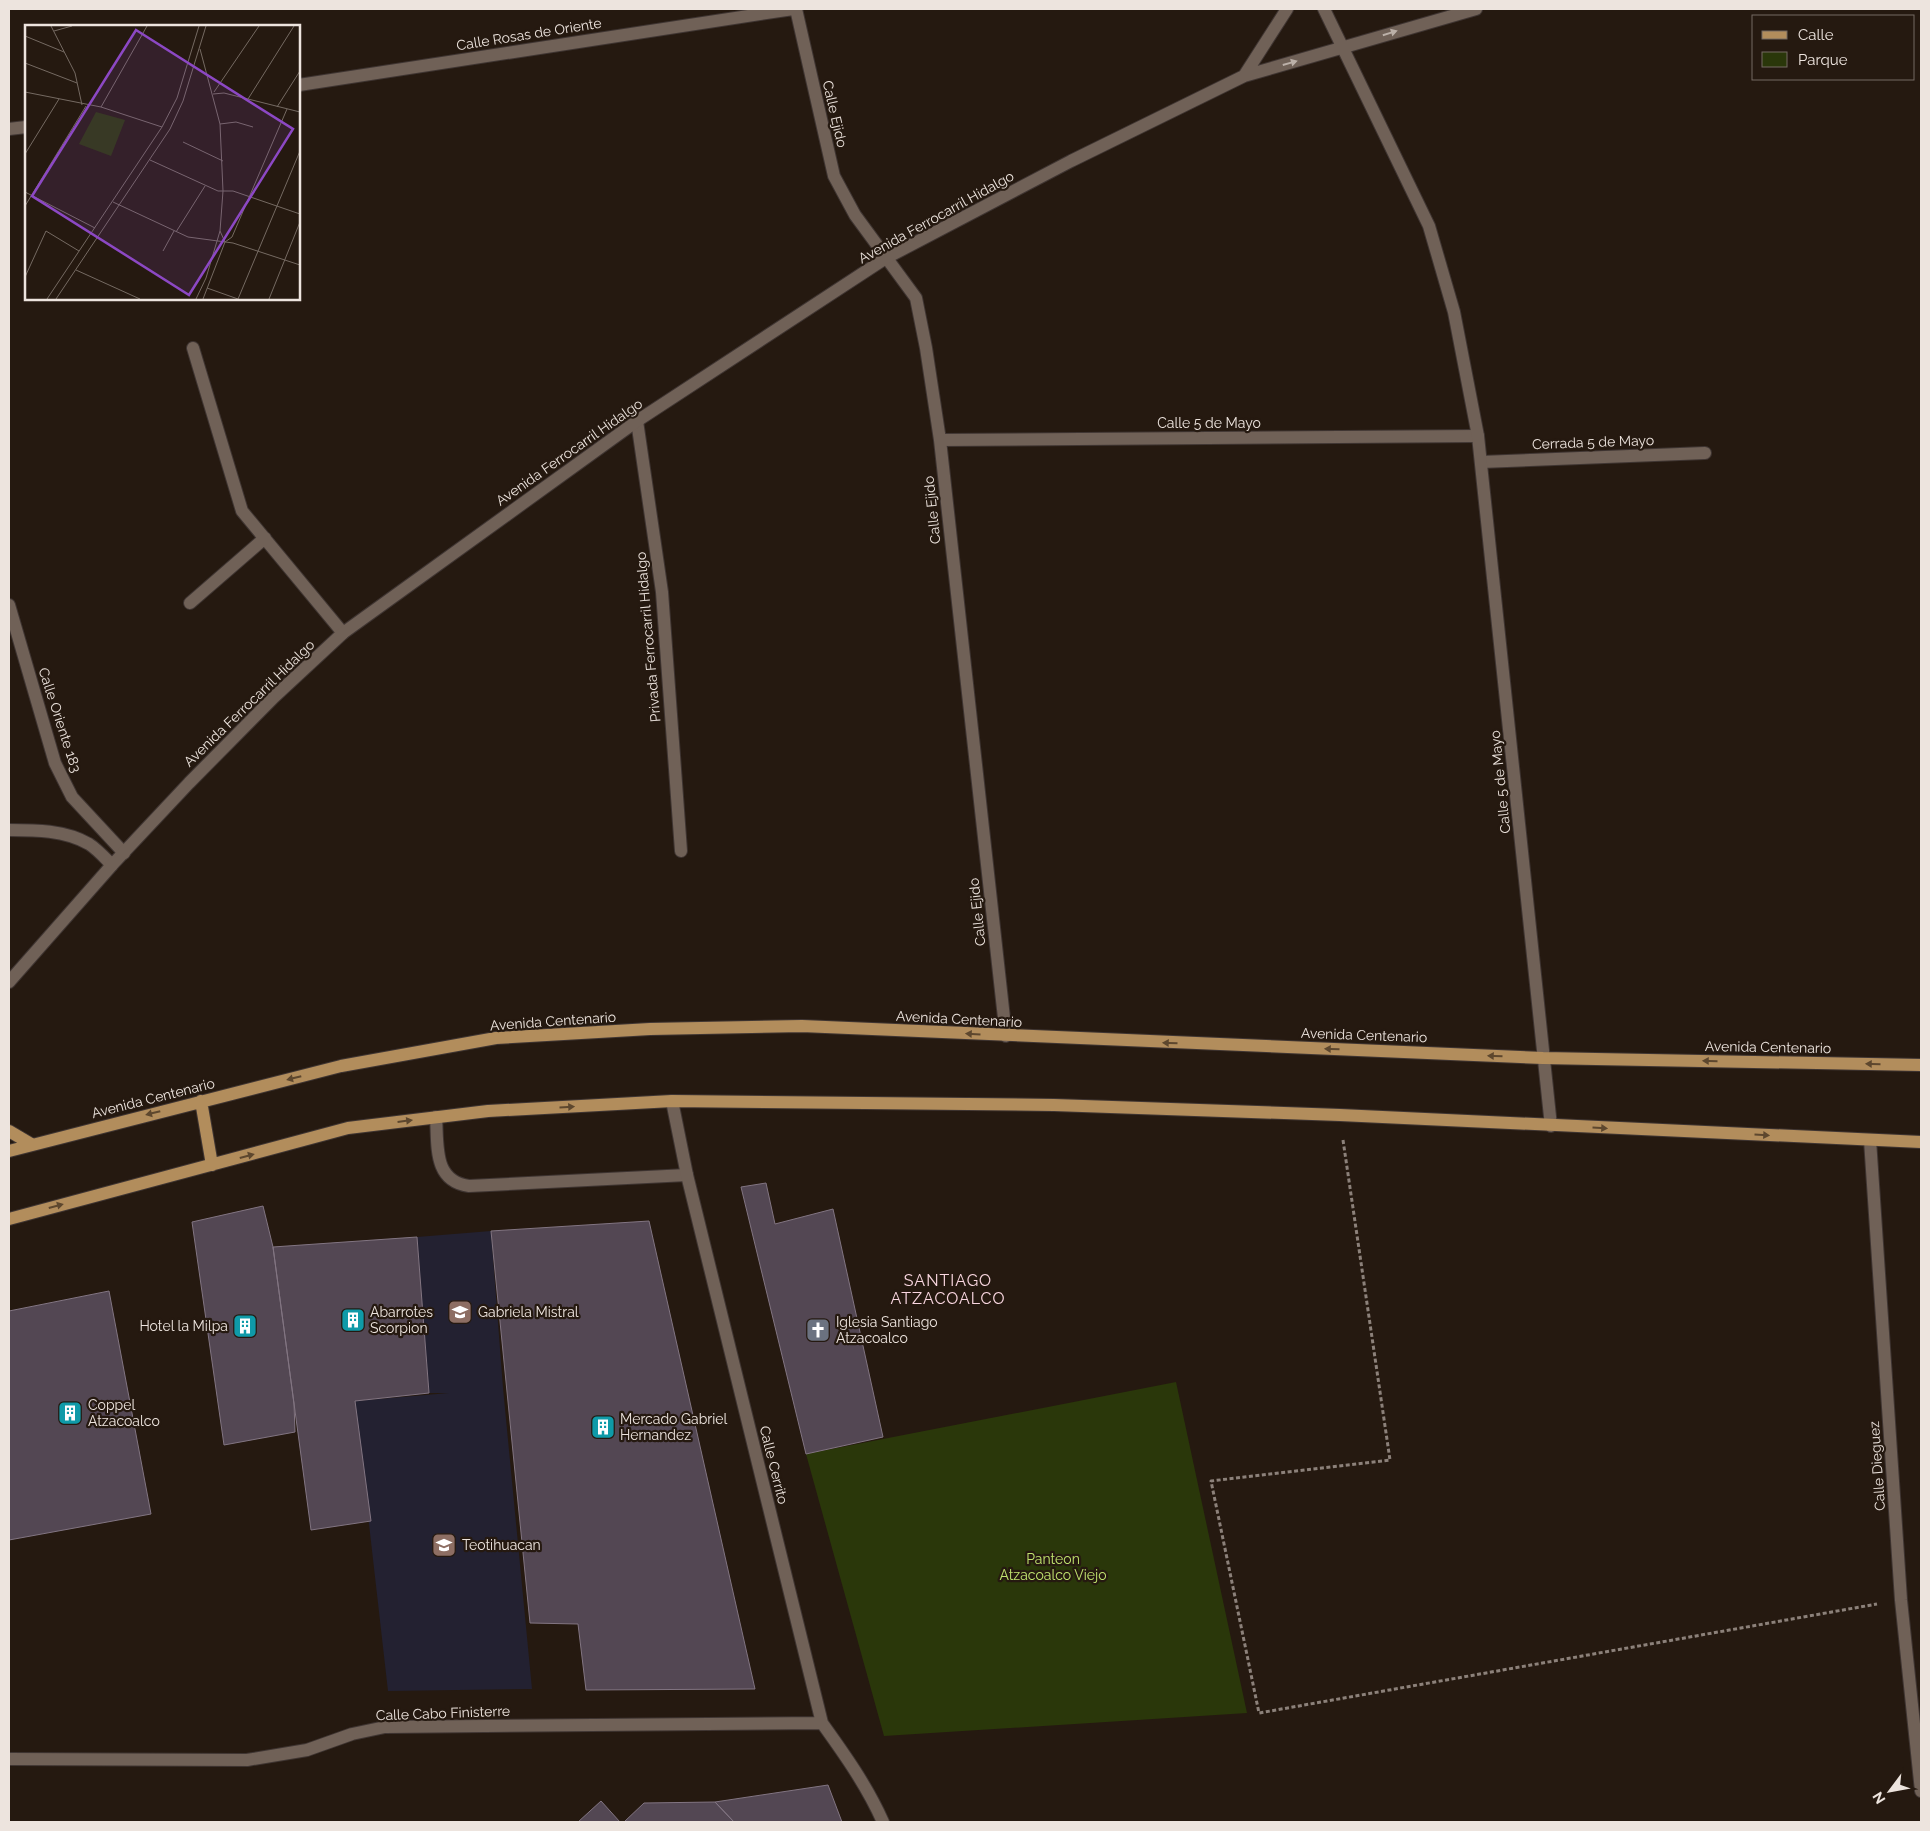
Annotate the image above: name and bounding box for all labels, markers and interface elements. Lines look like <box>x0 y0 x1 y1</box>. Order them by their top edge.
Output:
street label: Calle Rosas de Oriente <box>455 15 603 53</box>
legend <box>1752 15 1915 80</box>
inset map <box>25 25 300 300</box>
text: Calle <box>1798 26 1834 44</box>
one-way arrow <box>1383 29 1398 37</box>
text: Parque <box>1798 51 1848 69</box>
one-way arrow <box>1283 58 1298 66</box>
street label: Calle Ejido <box>820 79 850 149</box>
street label: Avenida Ferrocarril Hidalgo <box>856 168 1016 266</box>
street label: Avenida Ferrocarril Hidalgo <box>493 395 645 509</box>
street label: Calle 5 de Mayo <box>1157 415 1261 431</box>
street label: Cerrada 5 de Mayo <box>1532 432 1654 452</box>
street label: Calle Ejido <box>920 475 944 545</box>
street label: Privada Ferrocarril Hidalgo <box>633 551 663 723</box>
street label: Avenida Ferrocarril Hidalgo <box>180 636 318 770</box>
street label: Calle Oriente 183 <box>35 665 85 775</box>
street label: Calle 5 de Mayo <box>1487 730 1513 834</box>
street label: Calle Ejido <box>965 877 989 947</box>
street label: Avenida Centenario <box>895 1008 1023 1030</box>
street label: Avenida Centenario <box>489 1009 617 1033</box>
street label: Avenida Centenario <box>1301 1025 1427 1045</box>
one-way arrow <box>964 1030 980 1038</box>
one-way arrow <box>1162 1038 1178 1046</box>
street label: Avenida Centenario <box>1705 1038 1831 1056</box>
one-way arrow <box>1324 1045 1340 1053</box>
one-way arrow <box>1487 1051 1503 1059</box>
one-way arrow <box>1702 1057 1718 1065</box>
one-way arrow <box>1864 1060 1880 1068</box>
one-way arrow <box>287 1074 302 1082</box>
street label: Avenida Centenario <box>90 1075 216 1121</box>
one-way arrow <box>559 1102 575 1110</box>
one-way arrow <box>146 1109 161 1117</box>
one-way arrow <box>397 1117 413 1125</box>
one-way arrow <box>1592 1124 1608 1132</box>
one-way arrow <box>1754 1131 1770 1139</box>
one-way arrow <box>239 1151 254 1159</box>
one-way arrow <box>48 1202 63 1210</box>
district label: SANTIAGO ATZACOALCO <box>891 1271 1005 1308</box>
school or university icon: Gabriela Mistral <box>447 1299 473 1325</box>
place label: Abarrotes Scorpion <box>370 1304 433 1336</box>
place label: Gabriela Mistral <box>478 1304 579 1320</box>
building icon: Abarrotes Scorpion <box>340 1307 366 1333</box>
building icon: Hotel la Milpa <box>232 1313 258 1339</box>
place label: Iglesia Santiago Atzacoalco <box>836 1314 938 1346</box>
church icon: Iglesia Santiago Atzacoalco <box>805 1317 831 1343</box>
place label: Hotel la Milpa <box>139 1318 228 1334</box>
place label: Coppel Atzacoalco <box>88 1397 160 1429</box>
building icon: Coppel Atzacoalco <box>57 1400 83 1426</box>
place label: Mercado Gabriel Hernandez <box>620 1411 727 1443</box>
building icon: Mercado Gabriel Hernandez <box>590 1414 616 1440</box>
street label: Calle Dieguez <box>1866 1420 1888 1511</box>
street label: Calle Cerrito <box>757 1424 791 1506</box>
school or university icon: Teotihuacan <box>431 1532 457 1558</box>
place label: Teotihuacan <box>462 1537 541 1553</box>
park label: Panteon Atzacoalco Viejo <box>999 1551 1107 1583</box>
street label: Calle Cabo Finisterre <box>376 1703 510 1723</box>
north arrow <box>1865 1766 1915 1816</box>
text: N <box>1869 1789 1889 1807</box>

